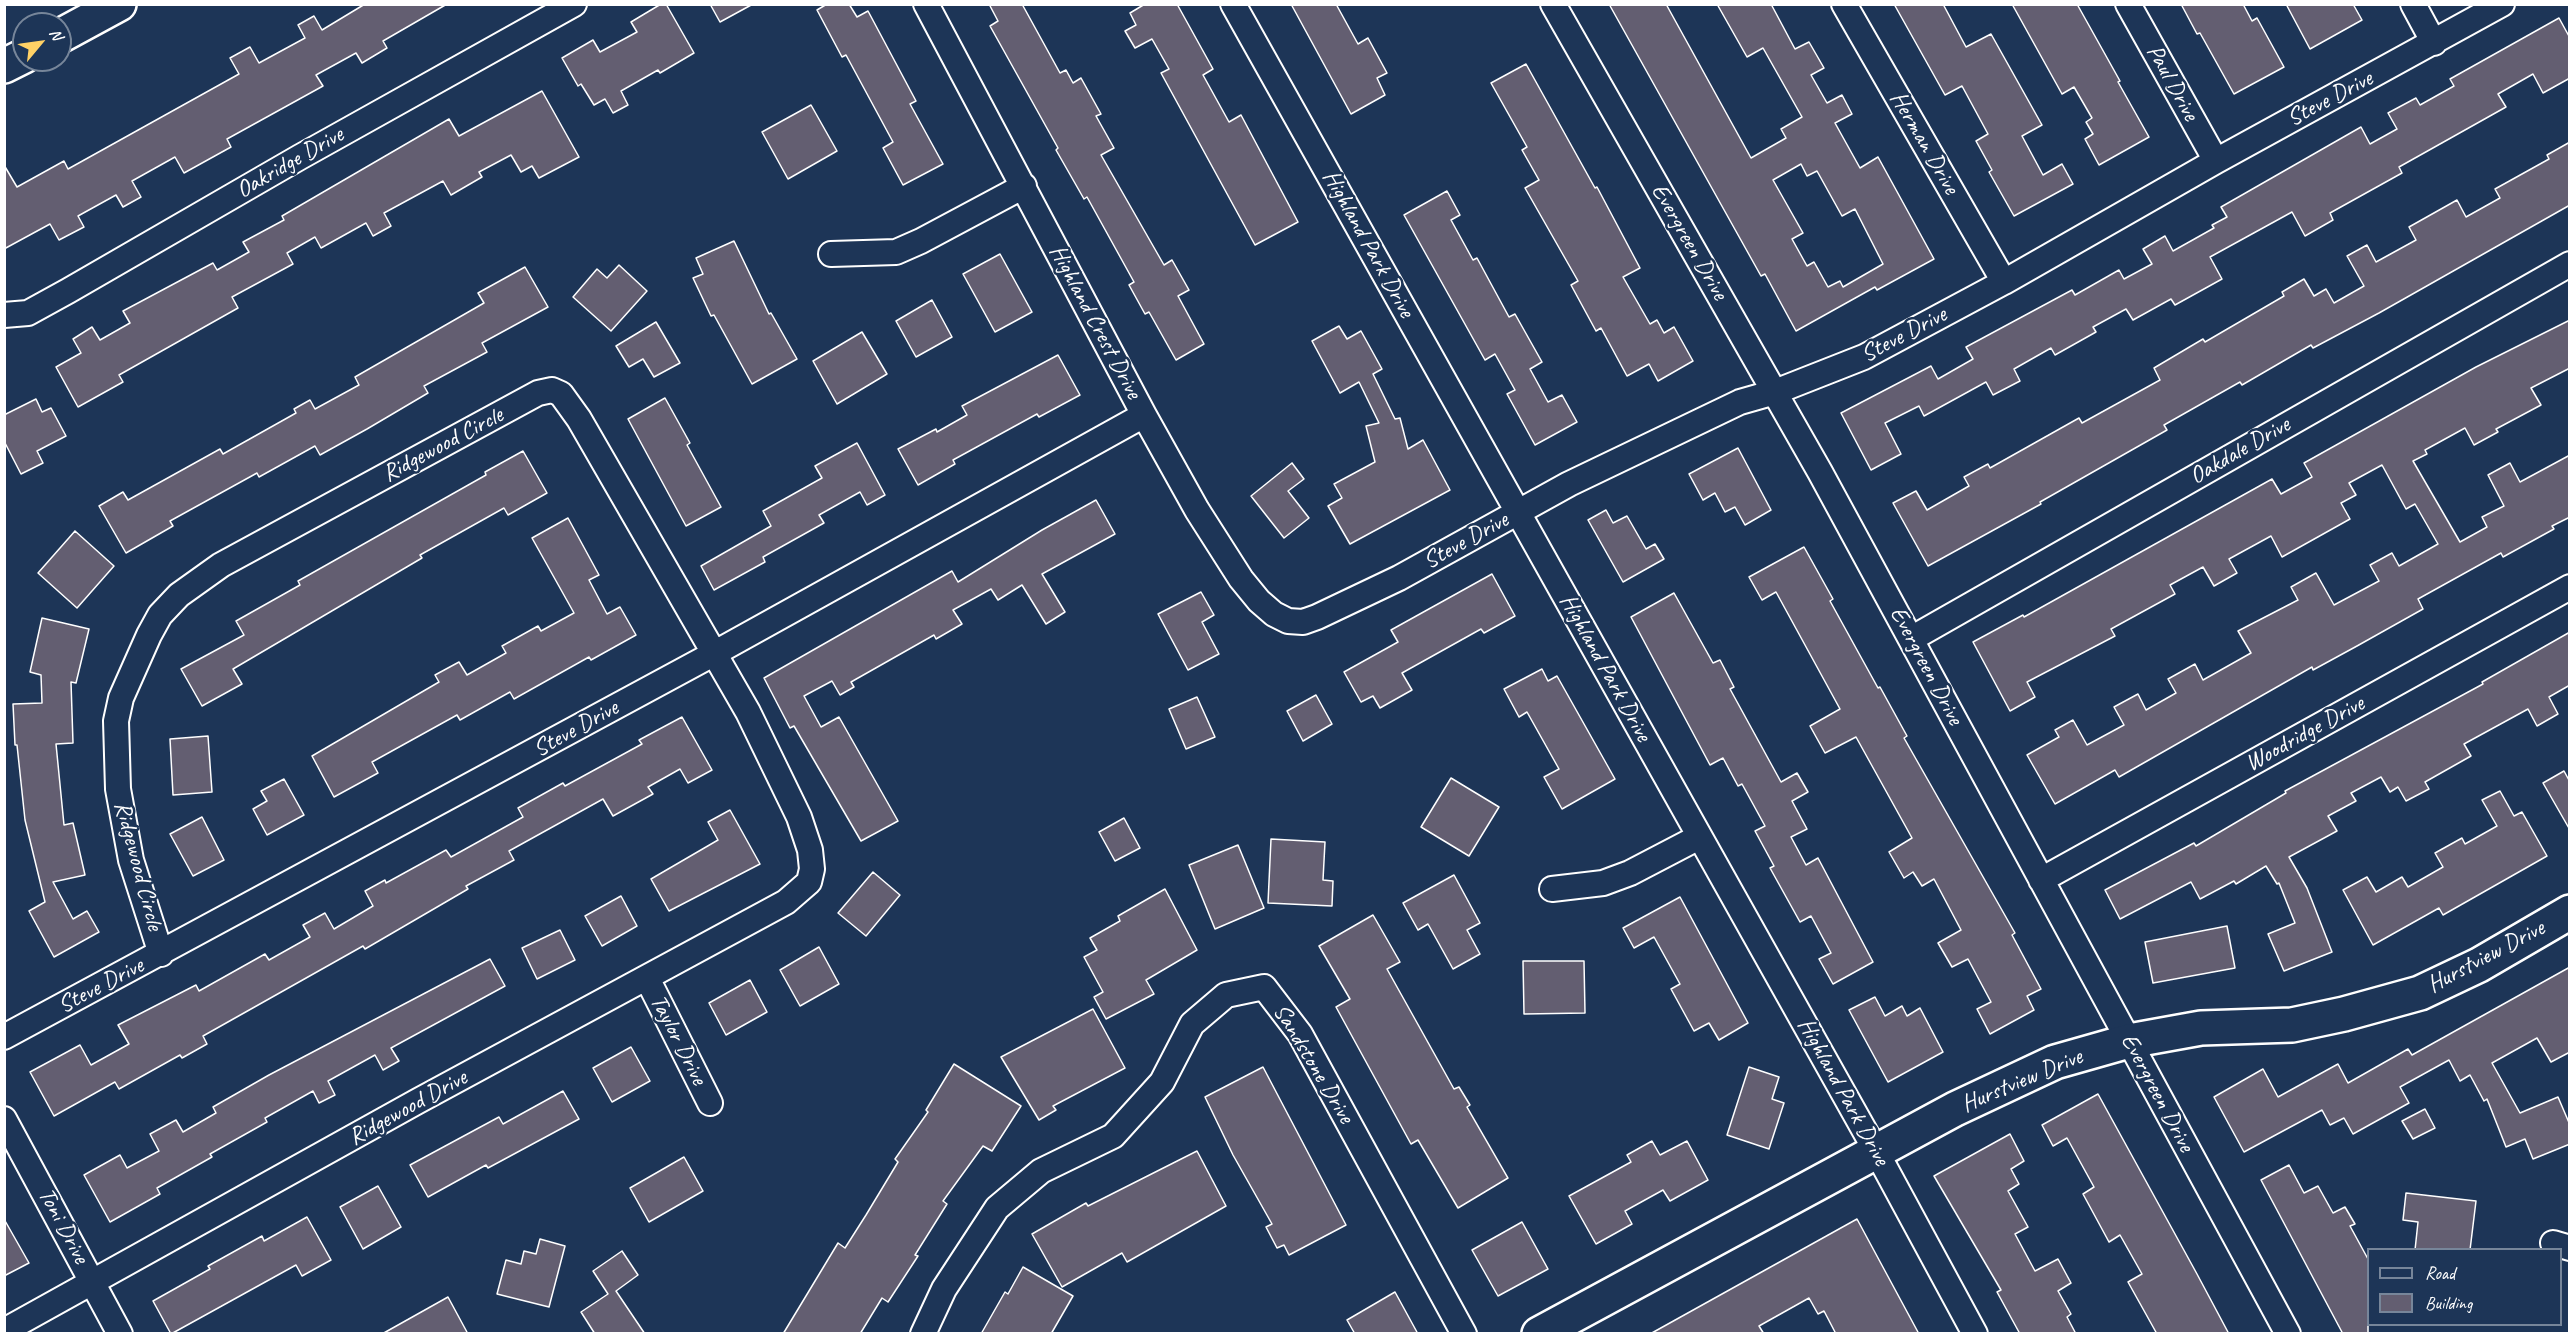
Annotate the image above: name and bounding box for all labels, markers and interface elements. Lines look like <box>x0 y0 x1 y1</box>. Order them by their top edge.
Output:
north arrow <box>12 12 72 72</box>
text: N <box>45 25 67 43</box>
street label: Paul Drive <box>2139 40 2205 126</box>
street label: Steve Drive <box>2282 65 2378 133</box>
street label: Herman Drive <box>1883 86 1965 200</box>
street label: Oakridge Drive <box>231 121 349 205</box>
street label: Highland Park Drive <box>1316 165 1420 323</box>
street label: Evergreen Drive <box>1644 179 1734 305</box>
street label: Highland Crest Drive <box>1042 240 1148 404</box>
street label: Steve Drive <box>1856 301 1952 369</box>
street label: Ridgewood Circle <box>378 401 508 489</box>
street label: Oakdale Drive <box>2185 411 2295 491</box>
street label: Steve Drive <box>1419 506 1513 576</box>
street label: Highland Park Drive <box>1553 589 1657 747</box>
street label: Evergreen Drive <box>1883 602 1969 730</box>
street label: Woodridge Drive <box>2241 690 2369 778</box>
street label: Steve Drive <box>529 694 623 764</box>
street label: Ridgewood Circle <box>107 798 169 934</box>
street label: Hurstview Drive <box>2422 914 2550 1000</box>
street label: Steve Drive <box>53 952 149 1020</box>
street label: Taylor Drive <box>643 990 713 1090</box>
street label: Sandstone Drive <box>1266 999 1360 1129</box>
street label: Highland Park Drive <box>1791 1013 1895 1171</box>
street label: Evergreen Drive <box>2114 1029 2200 1157</box>
street label: Hurstview Drive <box>1957 1043 2087 1119</box>
street label: Ridgewood Drive <box>344 1064 472 1152</box>
street label: Toni Drive <box>31 1183 95 1269</box>
legend <box>2367 1248 2562 1326</box>
text: Road <box>2425 1262 2455 1284</box>
text: Building <box>2425 1292 2472 1314</box>

